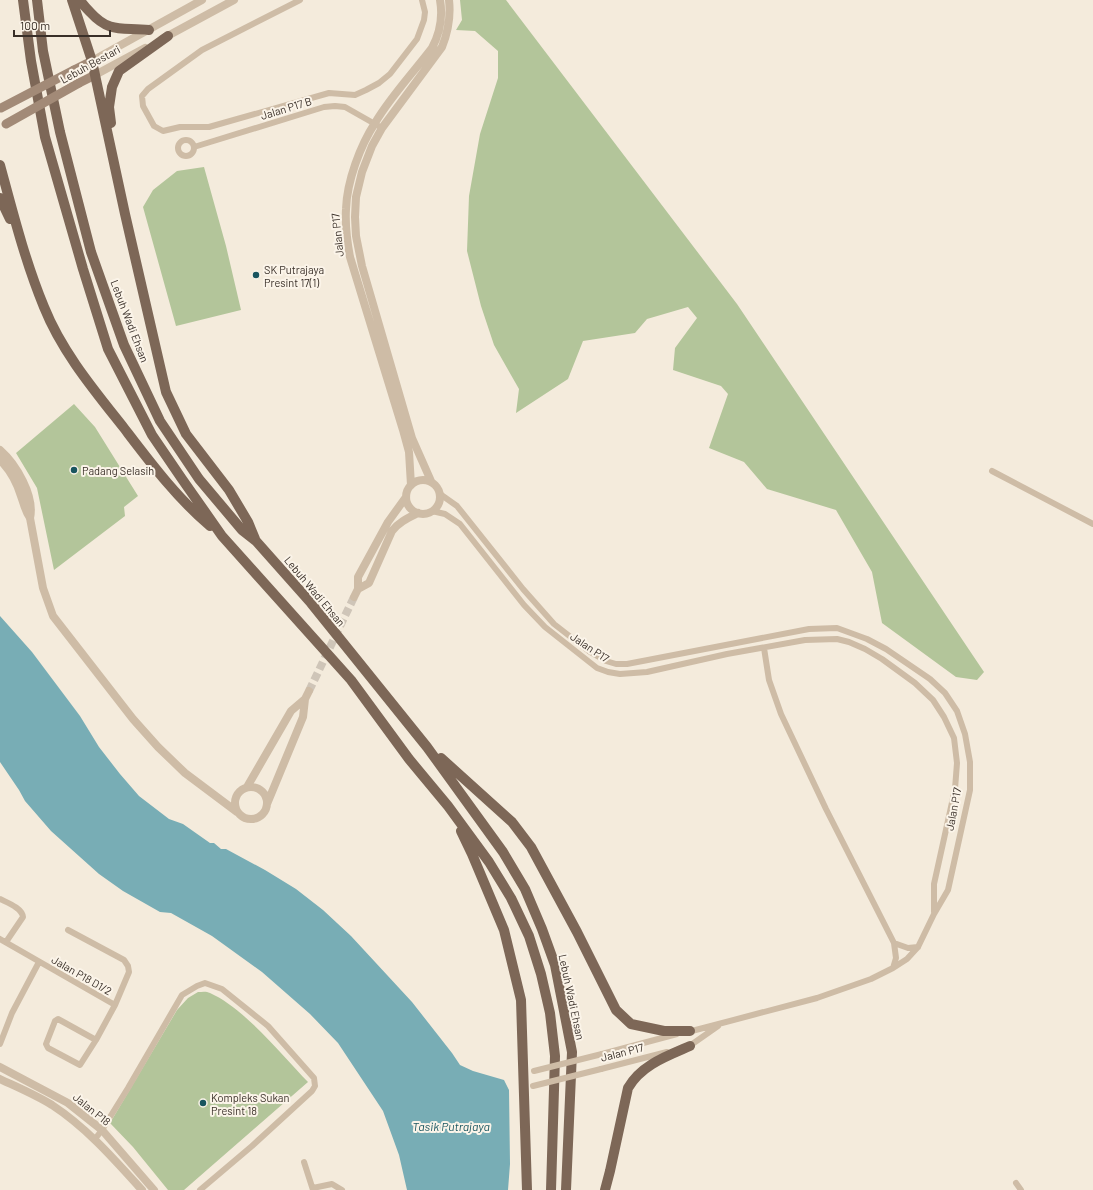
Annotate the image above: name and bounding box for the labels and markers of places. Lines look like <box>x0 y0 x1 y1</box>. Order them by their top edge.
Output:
place label: SK Putrajaya Presint 17(1) <box>264 263 324 289</box>
marker: SK Putrajaya Presint 17(1) <box>251 270 261 280</box>
place label: Padang Selasih <box>82 464 154 477</box>
marker: Padang Selasih <box>69 465 79 475</box>
place label: Kompleks Sukan Presint 18 <box>211 1091 289 1117</box>
marker: Kompleks Sukan Presint 18 <box>198 1098 208 1108</box>

